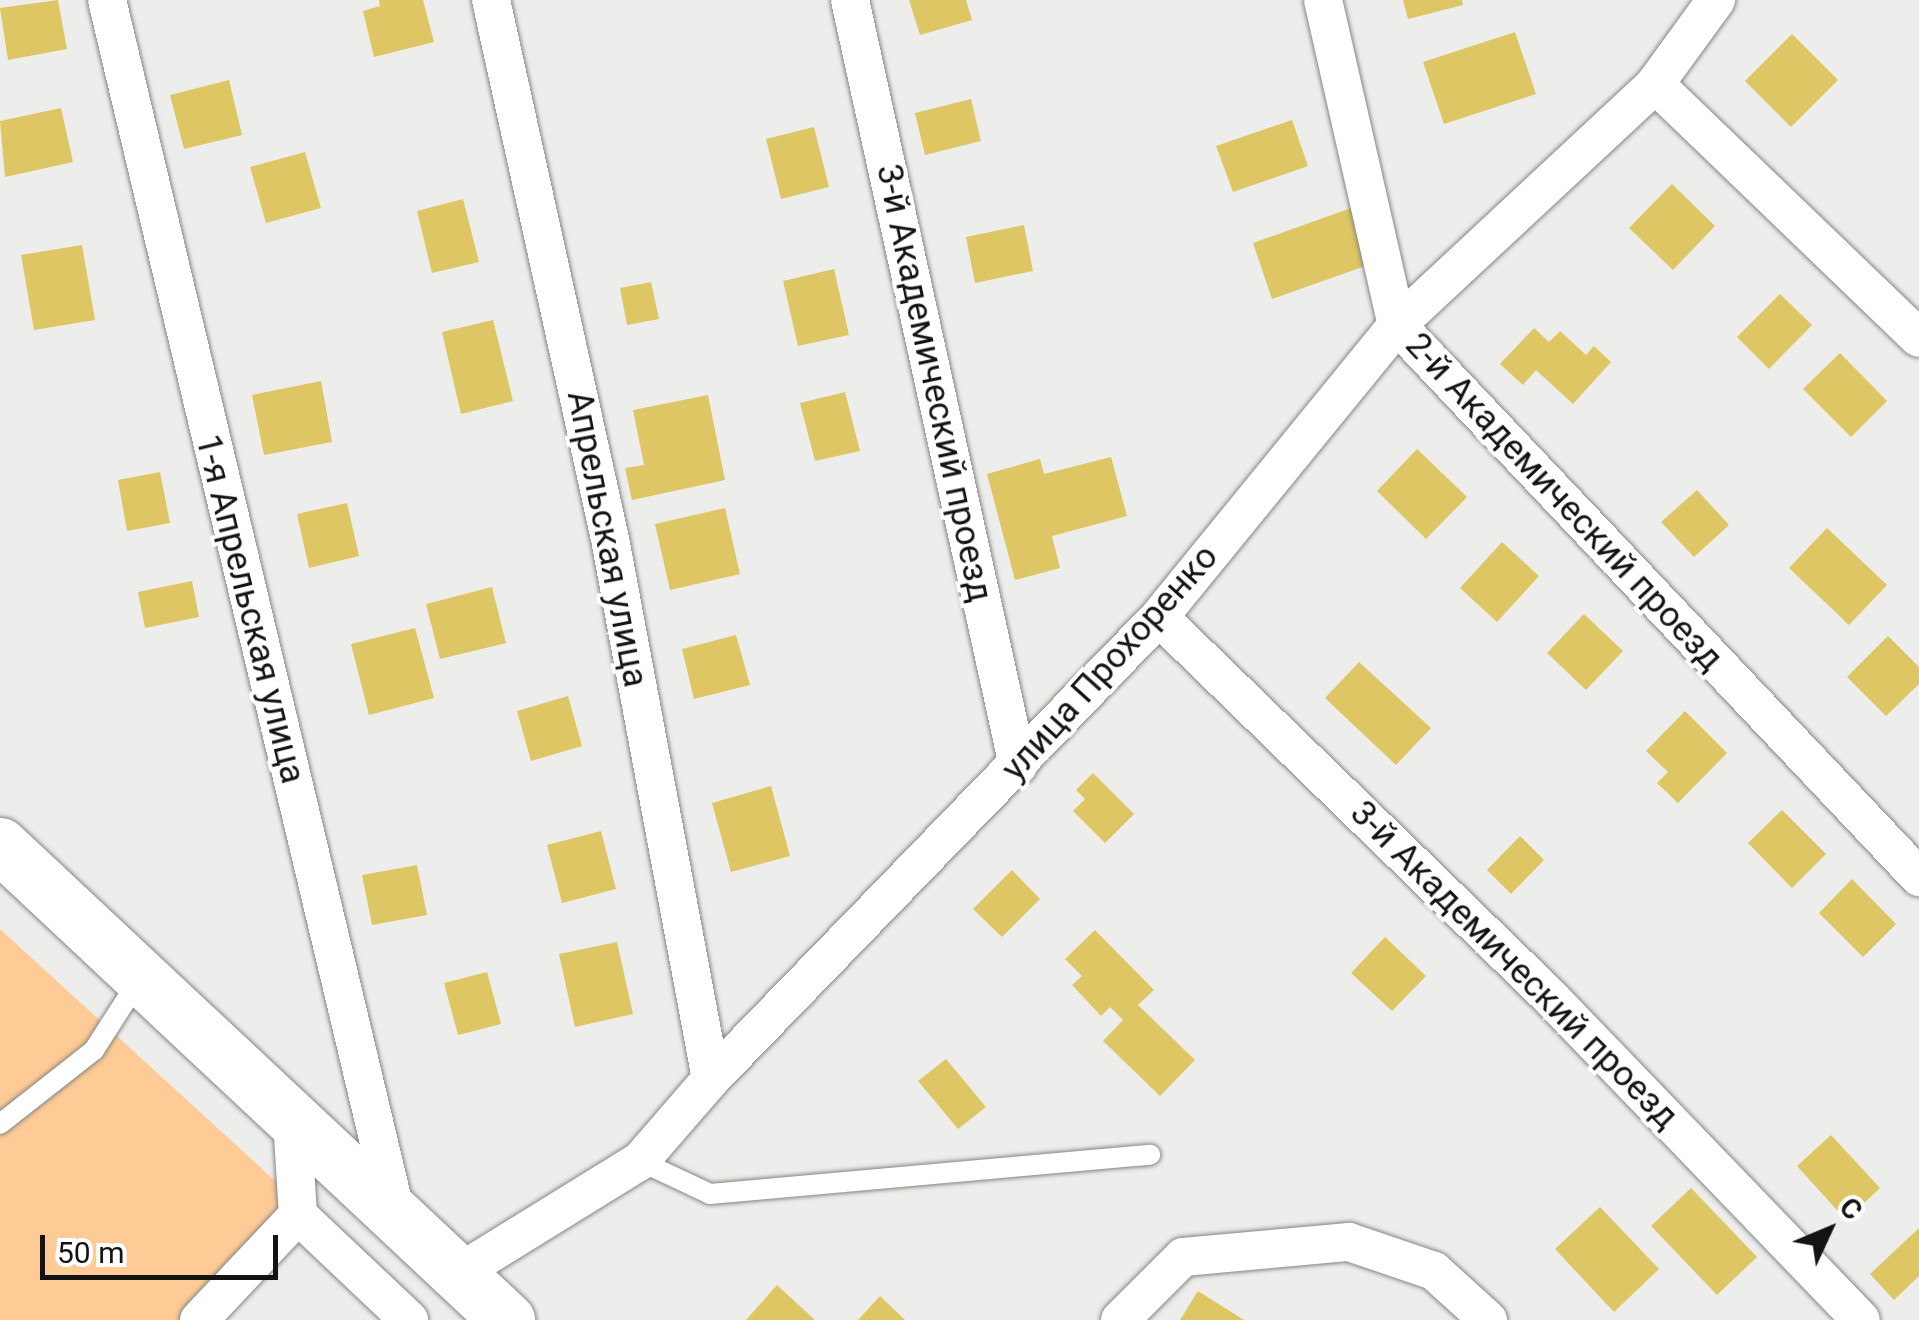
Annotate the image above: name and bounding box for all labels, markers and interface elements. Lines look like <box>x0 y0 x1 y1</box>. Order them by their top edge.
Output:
street label: 3-й Академический проезд <box>867 160 1001 606</box>
street label: 2-й Академический проезд <box>1397 325 1731 679</box>
street label: Апрельская улица <box>558 387 656 691</box>
street label: 1-я Апрельская улица <box>186 430 314 788</box>
street label: улица Прохоренко <box>993 536 1227 790</box>
street label: 3-й Академический проезд <box>1341 792 1687 1138</box>
north arrow <box>1779 1180 1879 1280</box>
text: С <box>1833 1191 1869 1227</box>
scale bar <box>45 1215 282 1277</box>
text: 50 m <box>57 1235 124 1270</box>

